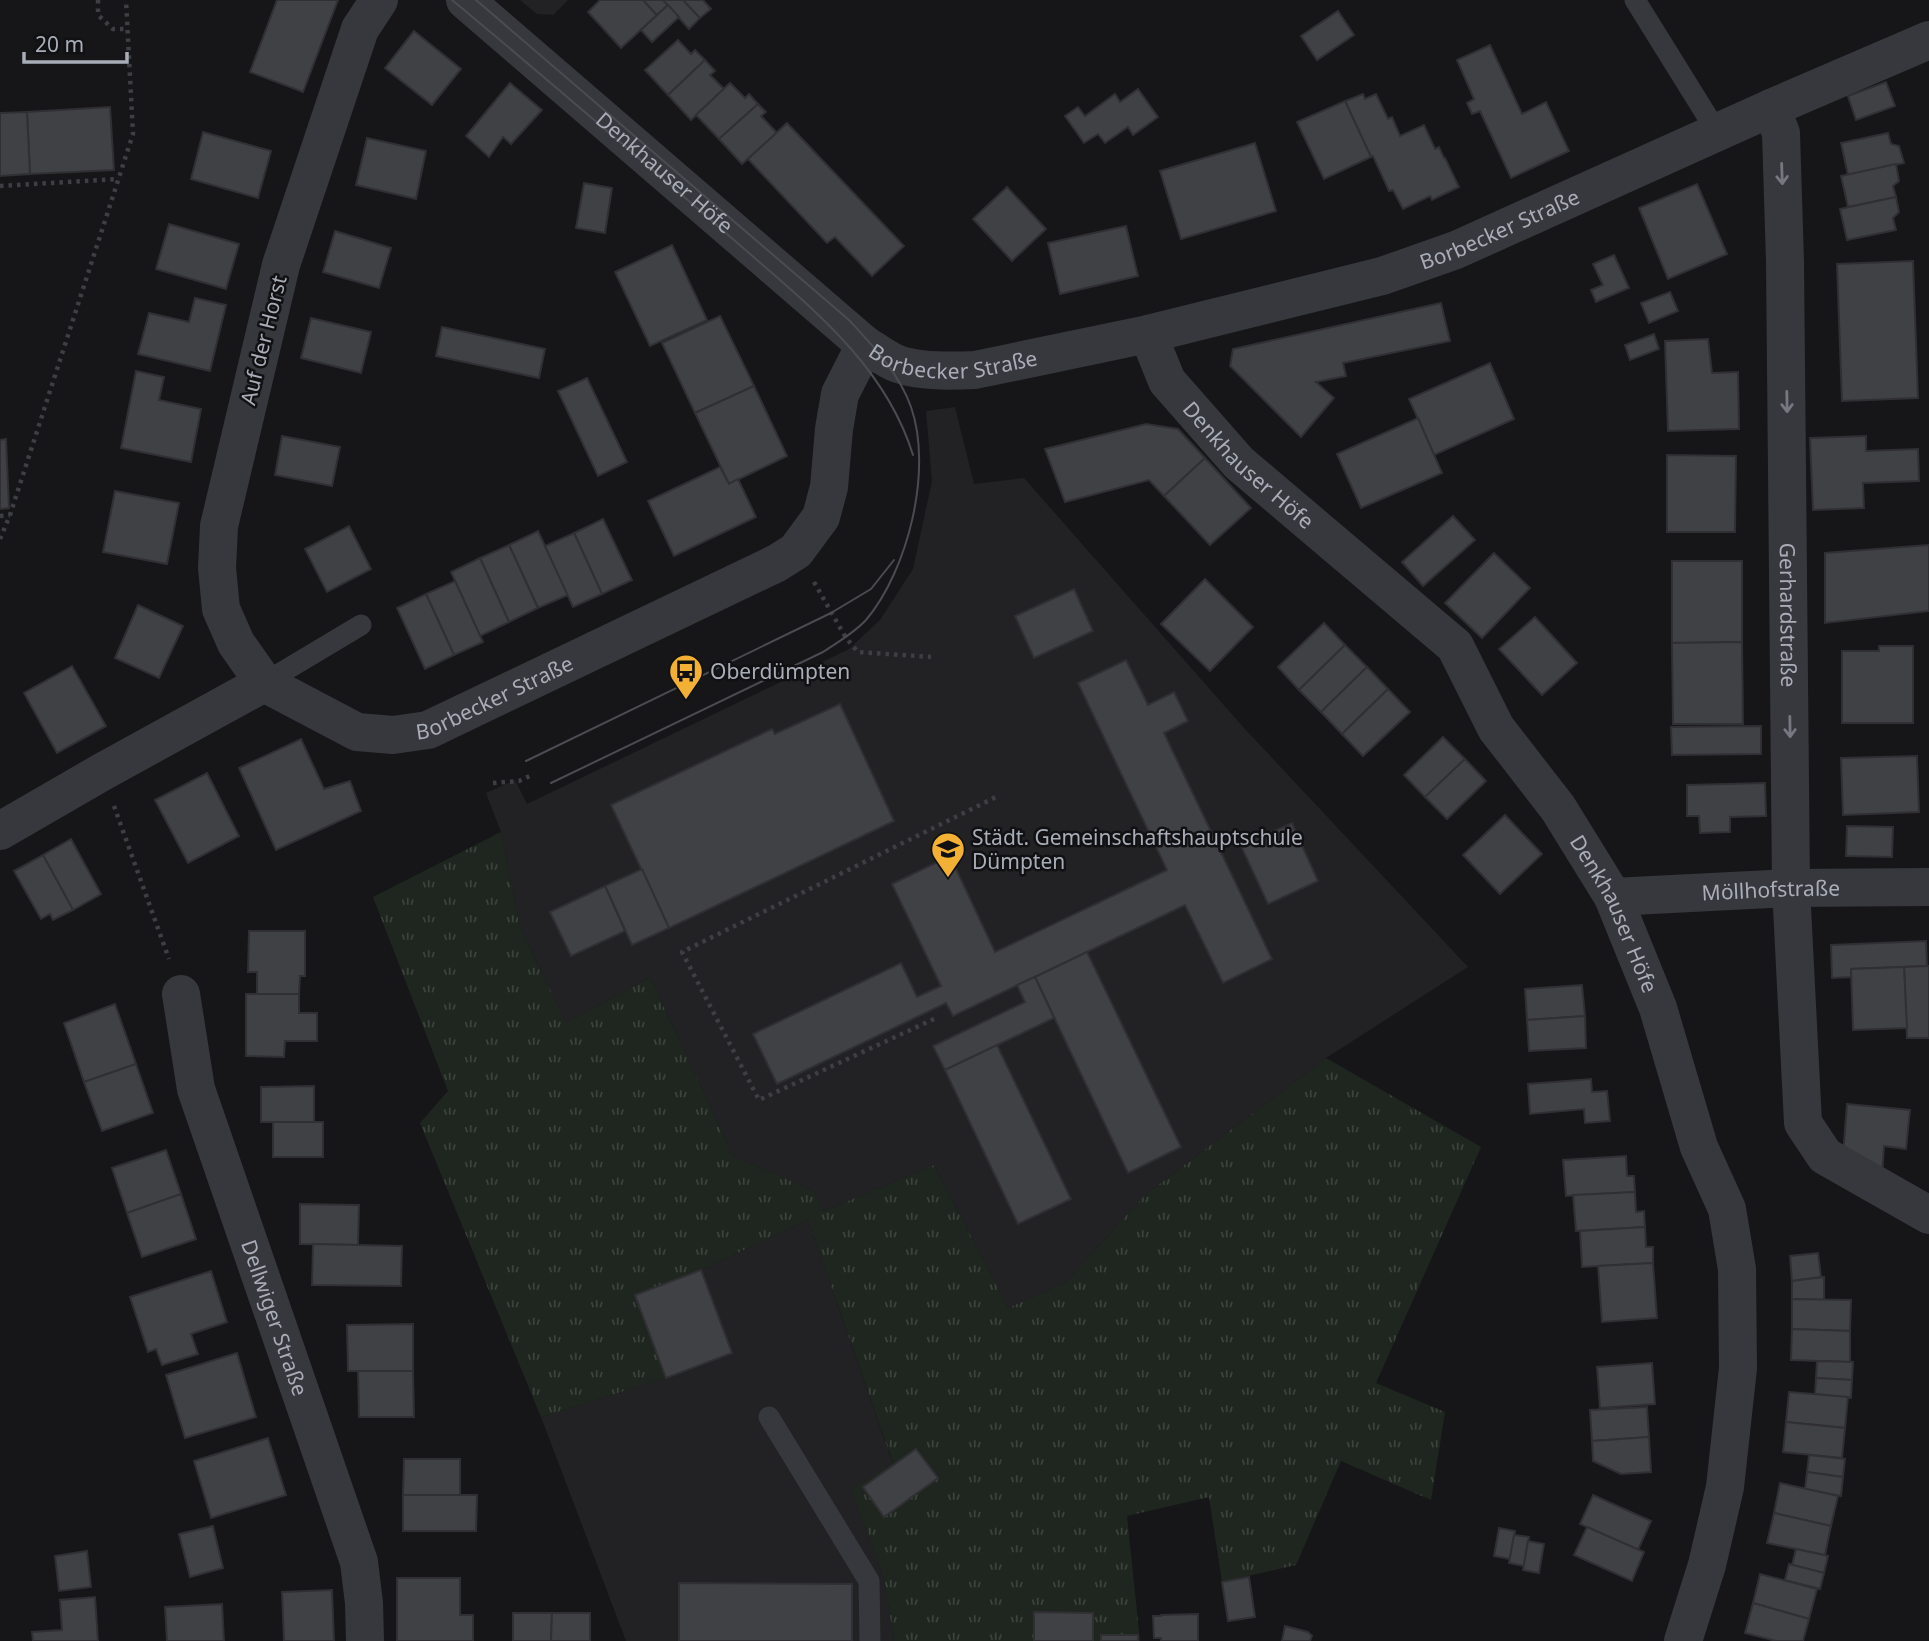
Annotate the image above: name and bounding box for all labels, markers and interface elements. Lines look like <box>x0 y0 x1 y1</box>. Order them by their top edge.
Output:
scale bar <box>24 21 128 65</box>
text: 20 m <box>35 30 84 58</box>
street label: Denkhauser Höfe <box>590 105 739 239</box>
one-way arrow <box>1776 163 1789 186</box>
street label: Borbecker Straße <box>1416 182 1584 276</box>
street label: Auf der Horst <box>233 272 293 408</box>
street label: Borbecker Straße <box>864 337 1039 385</box>
one-way arrow <box>1780 390 1793 413</box>
street label: Denkhauser Höfe <box>1177 395 1320 535</box>
street label: Gerhardstraße <box>1774 543 1803 687</box>
street label: Borbecker Straße <box>414 649 578 746</box>
bus stop icon: Oberdümpten <box>667 652 705 701</box>
place label: Oberdümpten <box>710 657 850 685</box>
one-way arrow <box>1783 716 1796 739</box>
place label: Städt. Gemeinschaftshauptschule Dümpten <box>972 823 1303 875</box>
street label: Denkhauser Höfe <box>1564 829 1664 997</box>
school or university icon: Städt. Gemeinschaftshauptschule Dümpten <box>929 830 967 879</box>
street label: Möllhofstraße <box>1701 874 1840 906</box>
street label: Dellwiger Straße <box>235 1236 315 1399</box>

